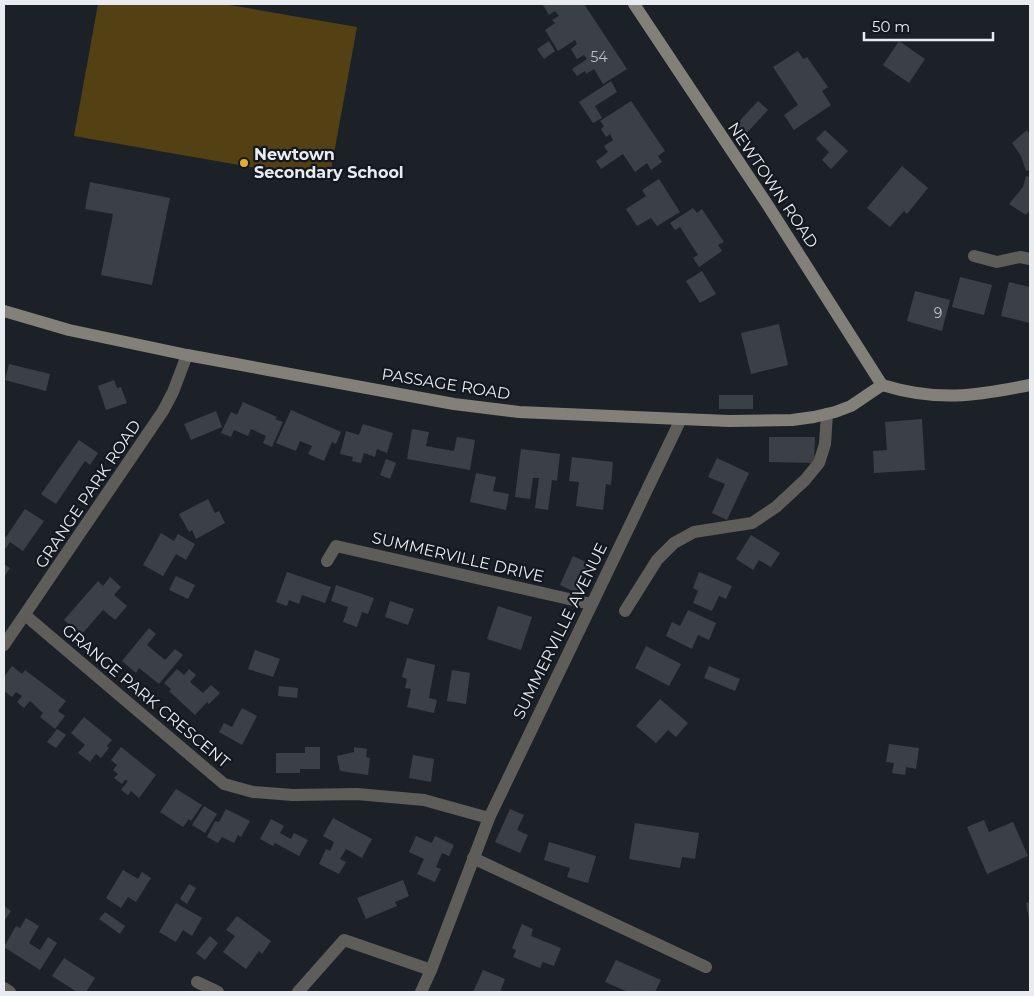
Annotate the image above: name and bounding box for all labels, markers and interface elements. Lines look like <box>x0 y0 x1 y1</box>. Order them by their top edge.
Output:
scale bar <box>864 10 993 42</box>
text: 50 m <box>872 17 910 36</box>
house number: 54 <box>590 48 608 66</box>
street label: NEWTOWN ROAD <box>724 118 822 252</box>
place label: Newtown Secondary School <box>254 145 404 182</box>
marker: Newtown Secondary School <box>238 157 250 169</box>
house number: 9 <box>934 304 942 322</box>
street label: PASSAGE ROAD <box>380 364 512 404</box>
street label: GRANGE PARK ROAD <box>31 416 145 572</box>
street label: SUMMERVILLE DRIVE <box>370 528 546 586</box>
street label: SUMMERVILLE AVENUE <box>509 540 611 722</box>
street label: GRANGE PARK CRESCENT <box>58 620 234 772</box>

